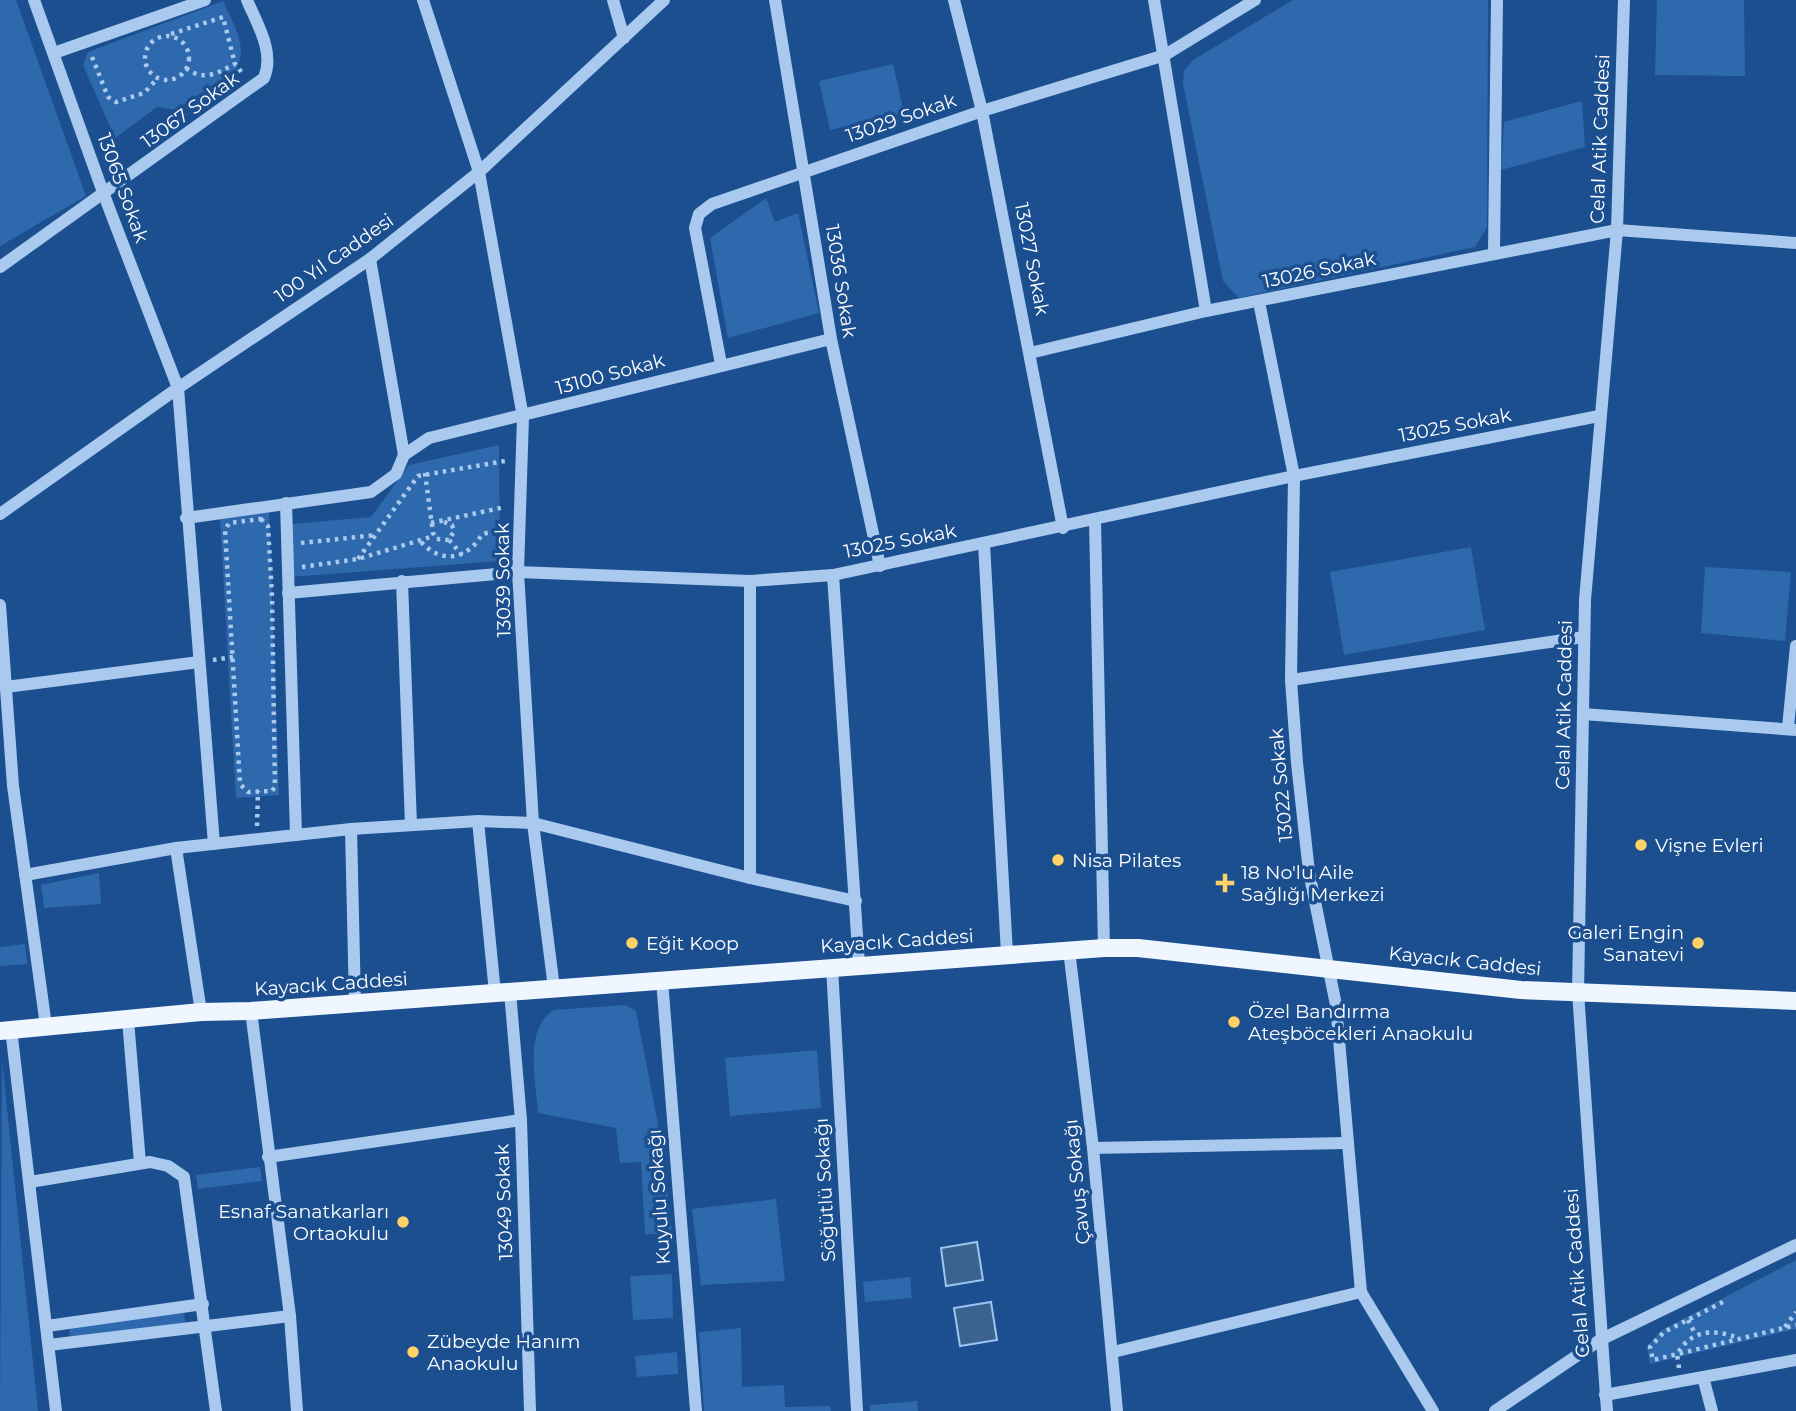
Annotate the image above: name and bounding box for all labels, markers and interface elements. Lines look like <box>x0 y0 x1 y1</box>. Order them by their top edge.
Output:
street label: Celal Atik Caddesi <box>1586 54 1614 224</box>
street label: 13067 Sokak <box>137 66 244 153</box>
street label: 13029 Sokak <box>843 88 960 148</box>
street label: 13065 Sokak <box>93 130 154 246</box>
street label: 13027 Sokak <box>1010 201 1054 318</box>
street label: 100 Yıl Caddesi <box>270 209 398 307</box>
street label: 13036 Sokak <box>821 223 861 340</box>
street label: 13026 Sokak <box>1260 247 1378 293</box>
street label: 13100 Sokak <box>553 348 668 400</box>
street label: 13025 Sokak <box>1397 403 1514 447</box>
street label: 13025 Sokak <box>842 519 959 563</box>
street label: 13039 Sokak <box>490 522 515 637</box>
street label: Celal Atik Caddesi <box>1551 620 1577 790</box>
street label: 13022 Sokak <box>1265 727 1297 843</box>
place label: Vişne Evleri <box>1655 834 1764 857</box>
marker: Vişne Evleri <box>1633 837 1649 853</box>
place label: Nisa Pilates <box>1072 849 1181 872</box>
marker: Nisa Pilates <box>1050 852 1066 868</box>
place label: 18 No'lu Aile Sağlığı Merkezi <box>1241 861 1385 906</box>
marker: 18 No'lu Aile Sağlığı Merkezi <box>1215 873 1235 893</box>
place label: Galeri Engin Sanatevi <box>1567 921 1684 966</box>
street label: Kayacık Caddesi <box>820 924 974 958</box>
place label: Eğit Koop <box>646 932 739 955</box>
marker: Eğit Koop <box>624 935 640 951</box>
marker: Galeri Engin Sanatevi <box>1690 935 1706 951</box>
street label: Kayacık Caddesi <box>1387 942 1543 980</box>
street label: Kayacık Caddesi <box>254 967 408 1001</box>
place label: Özel Bandırma Ateşböcekleri Anaokulu <box>1248 1000 1473 1045</box>
marker: Özel Bandırma Ateşböcekleri Anaokulu <box>1226 1014 1242 1030</box>
street label: Söğütlü Sokağı <box>810 1117 840 1263</box>
street label: Çavuş Sokağı <box>1059 1118 1095 1246</box>
street label: Kuyulu Sokağı <box>643 1128 675 1266</box>
street label: 13049 Sokak <box>490 1143 518 1261</box>
street label: Celal Atik Caddesi <box>1560 1188 1594 1358</box>
place label: Esnaf Sanatkarları Ortaokulu <box>218 1200 389 1245</box>
marker: Esnaf Sanatkarları Ortaokulu <box>395 1214 411 1230</box>
place label: Zübeyde Hanım Anaokulu <box>427 1330 580 1375</box>
marker: Zübeyde Hanım Anaokulu <box>405 1344 421 1360</box>

